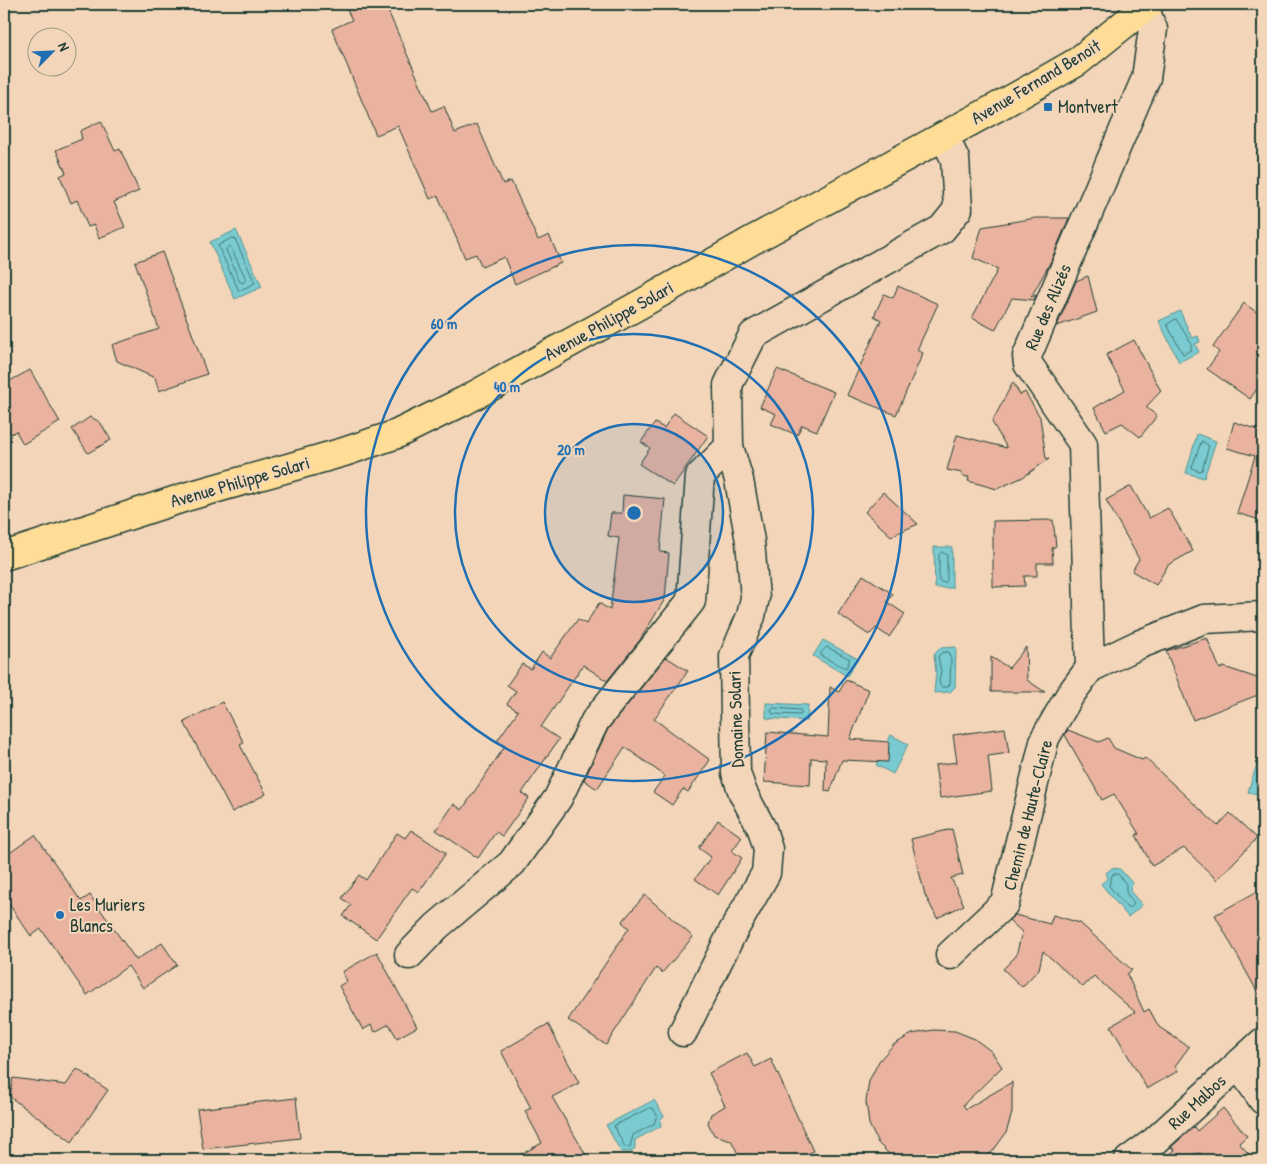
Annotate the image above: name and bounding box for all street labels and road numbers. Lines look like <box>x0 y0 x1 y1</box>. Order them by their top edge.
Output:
street label: Avenue Fernand Benoit <box>966 33 1106 130</box>
street label: Rue des Alizés <box>1018 260 1077 354</box>
street label: Avenue Philippe Solari <box>540 275 678 366</box>
street label: Avenue Philippe Solari <box>167 450 312 513</box>
street label: Domaine Solari <box>721 670 750 768</box>
street label: Chemin de Haute-Claire <box>997 737 1058 893</box>
street label: Rue Malbos <box>1162 1068 1231 1135</box>

